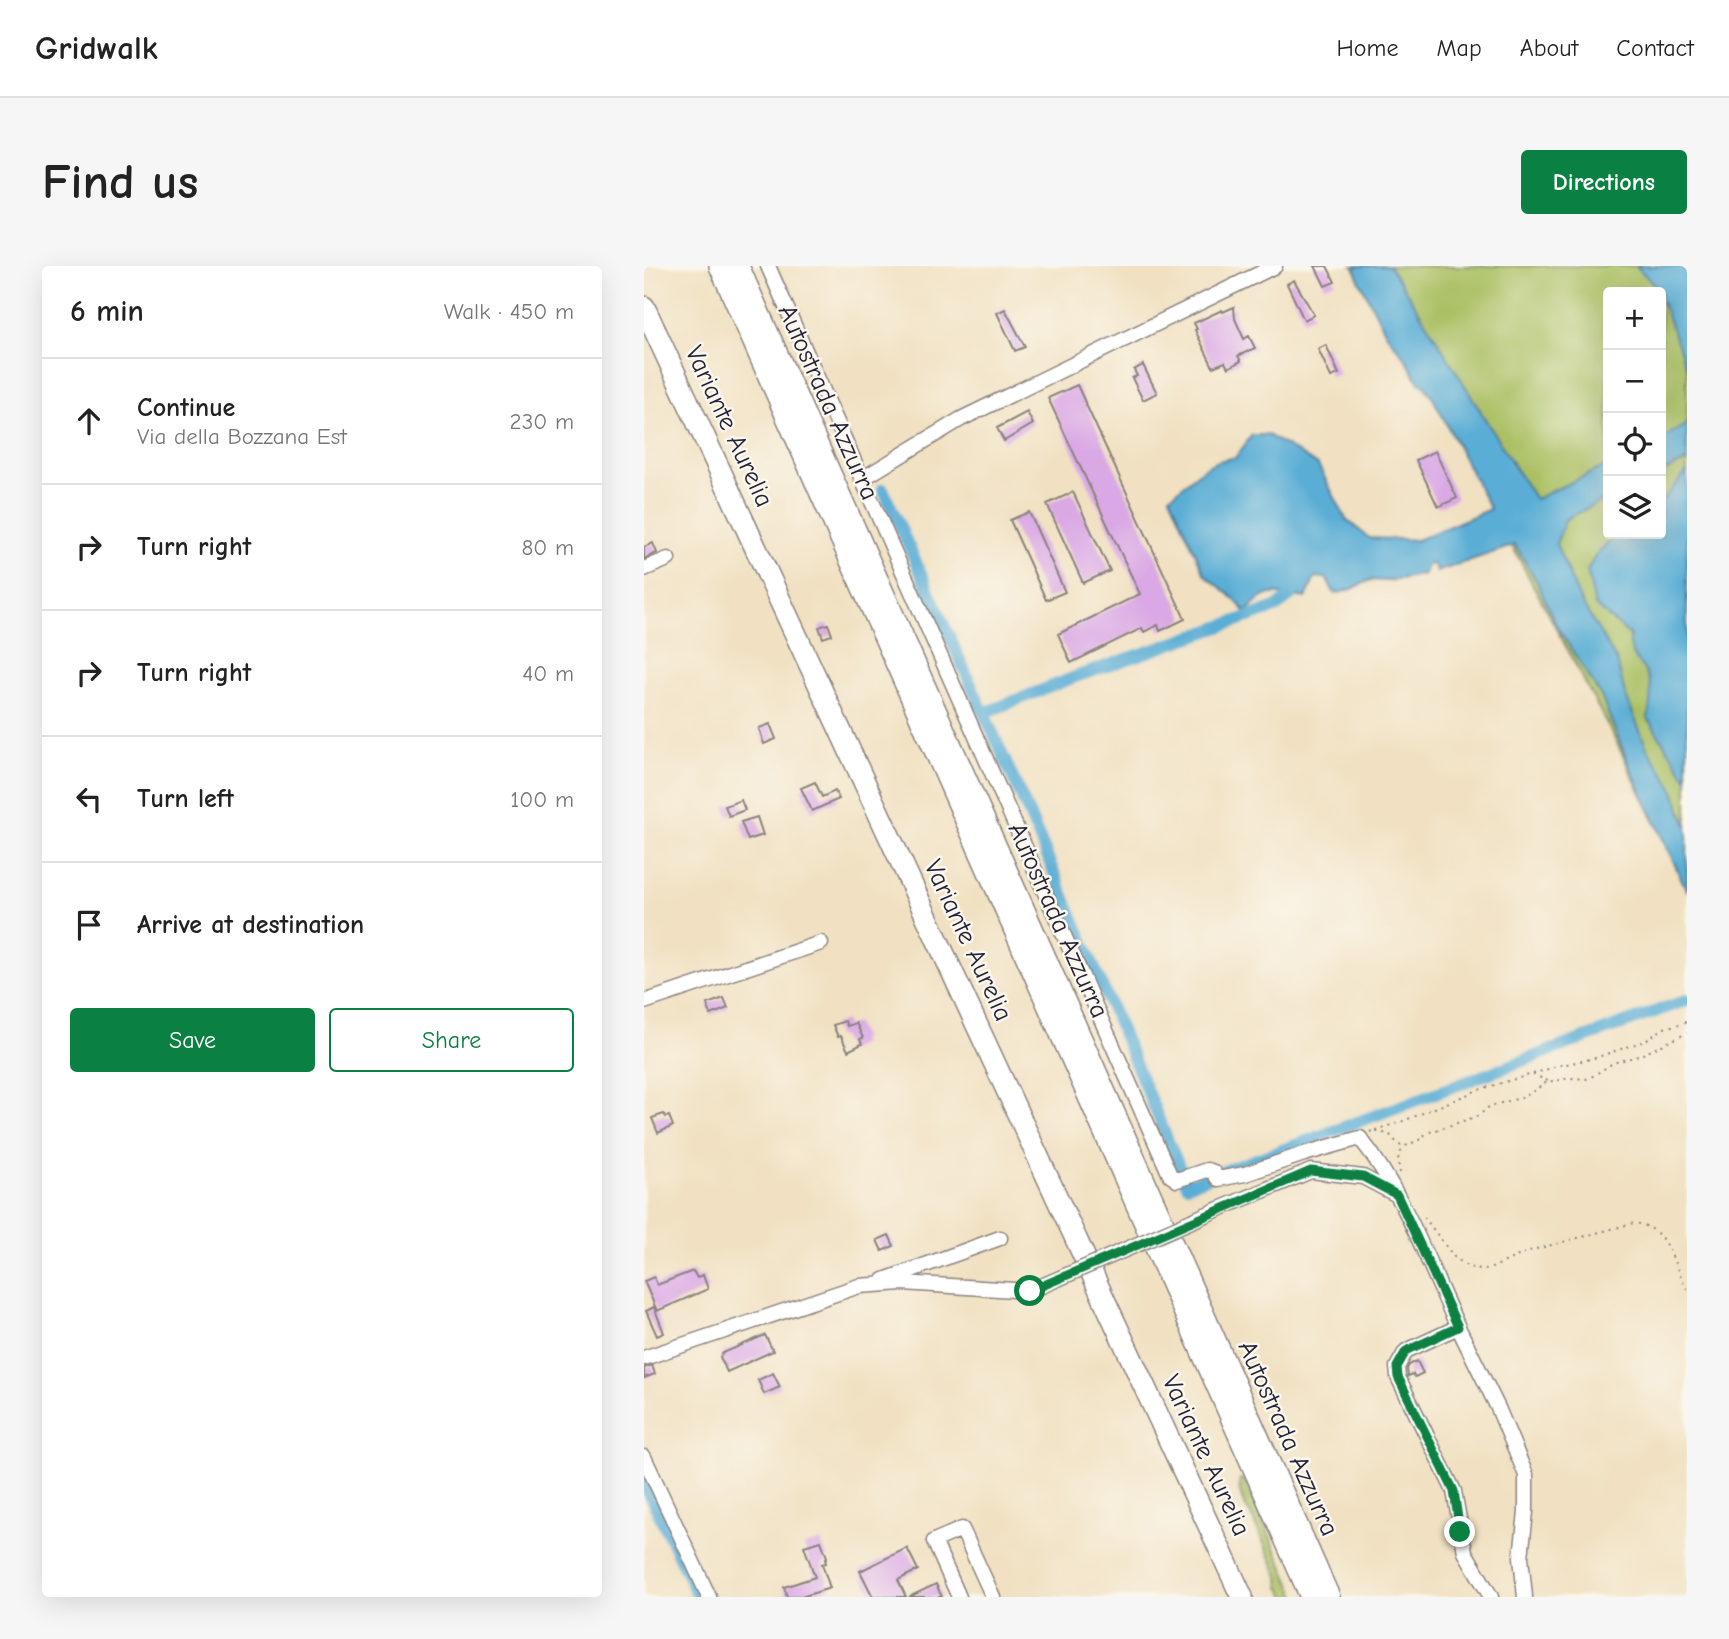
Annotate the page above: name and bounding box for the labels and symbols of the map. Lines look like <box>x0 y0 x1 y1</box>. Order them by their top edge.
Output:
street label: Autostrada Azzurra <box>772 300 885 505</box>
street label: Variante Aurelia <box>679 341 780 512</box>
street label: Autostrada Azzurra <box>1002 818 1115 1023</box>
street label: Variante Aurelia <box>918 855 1019 1026</box>
route start <box>1014 1275 1045 1306</box>
street label: Autostrada Azzurra <box>1232 1336 1345 1541</box>
street label: Variante Aurelia <box>1156 1370 1257 1541</box>
route end <box>1444 1516 1475 1547</box>

